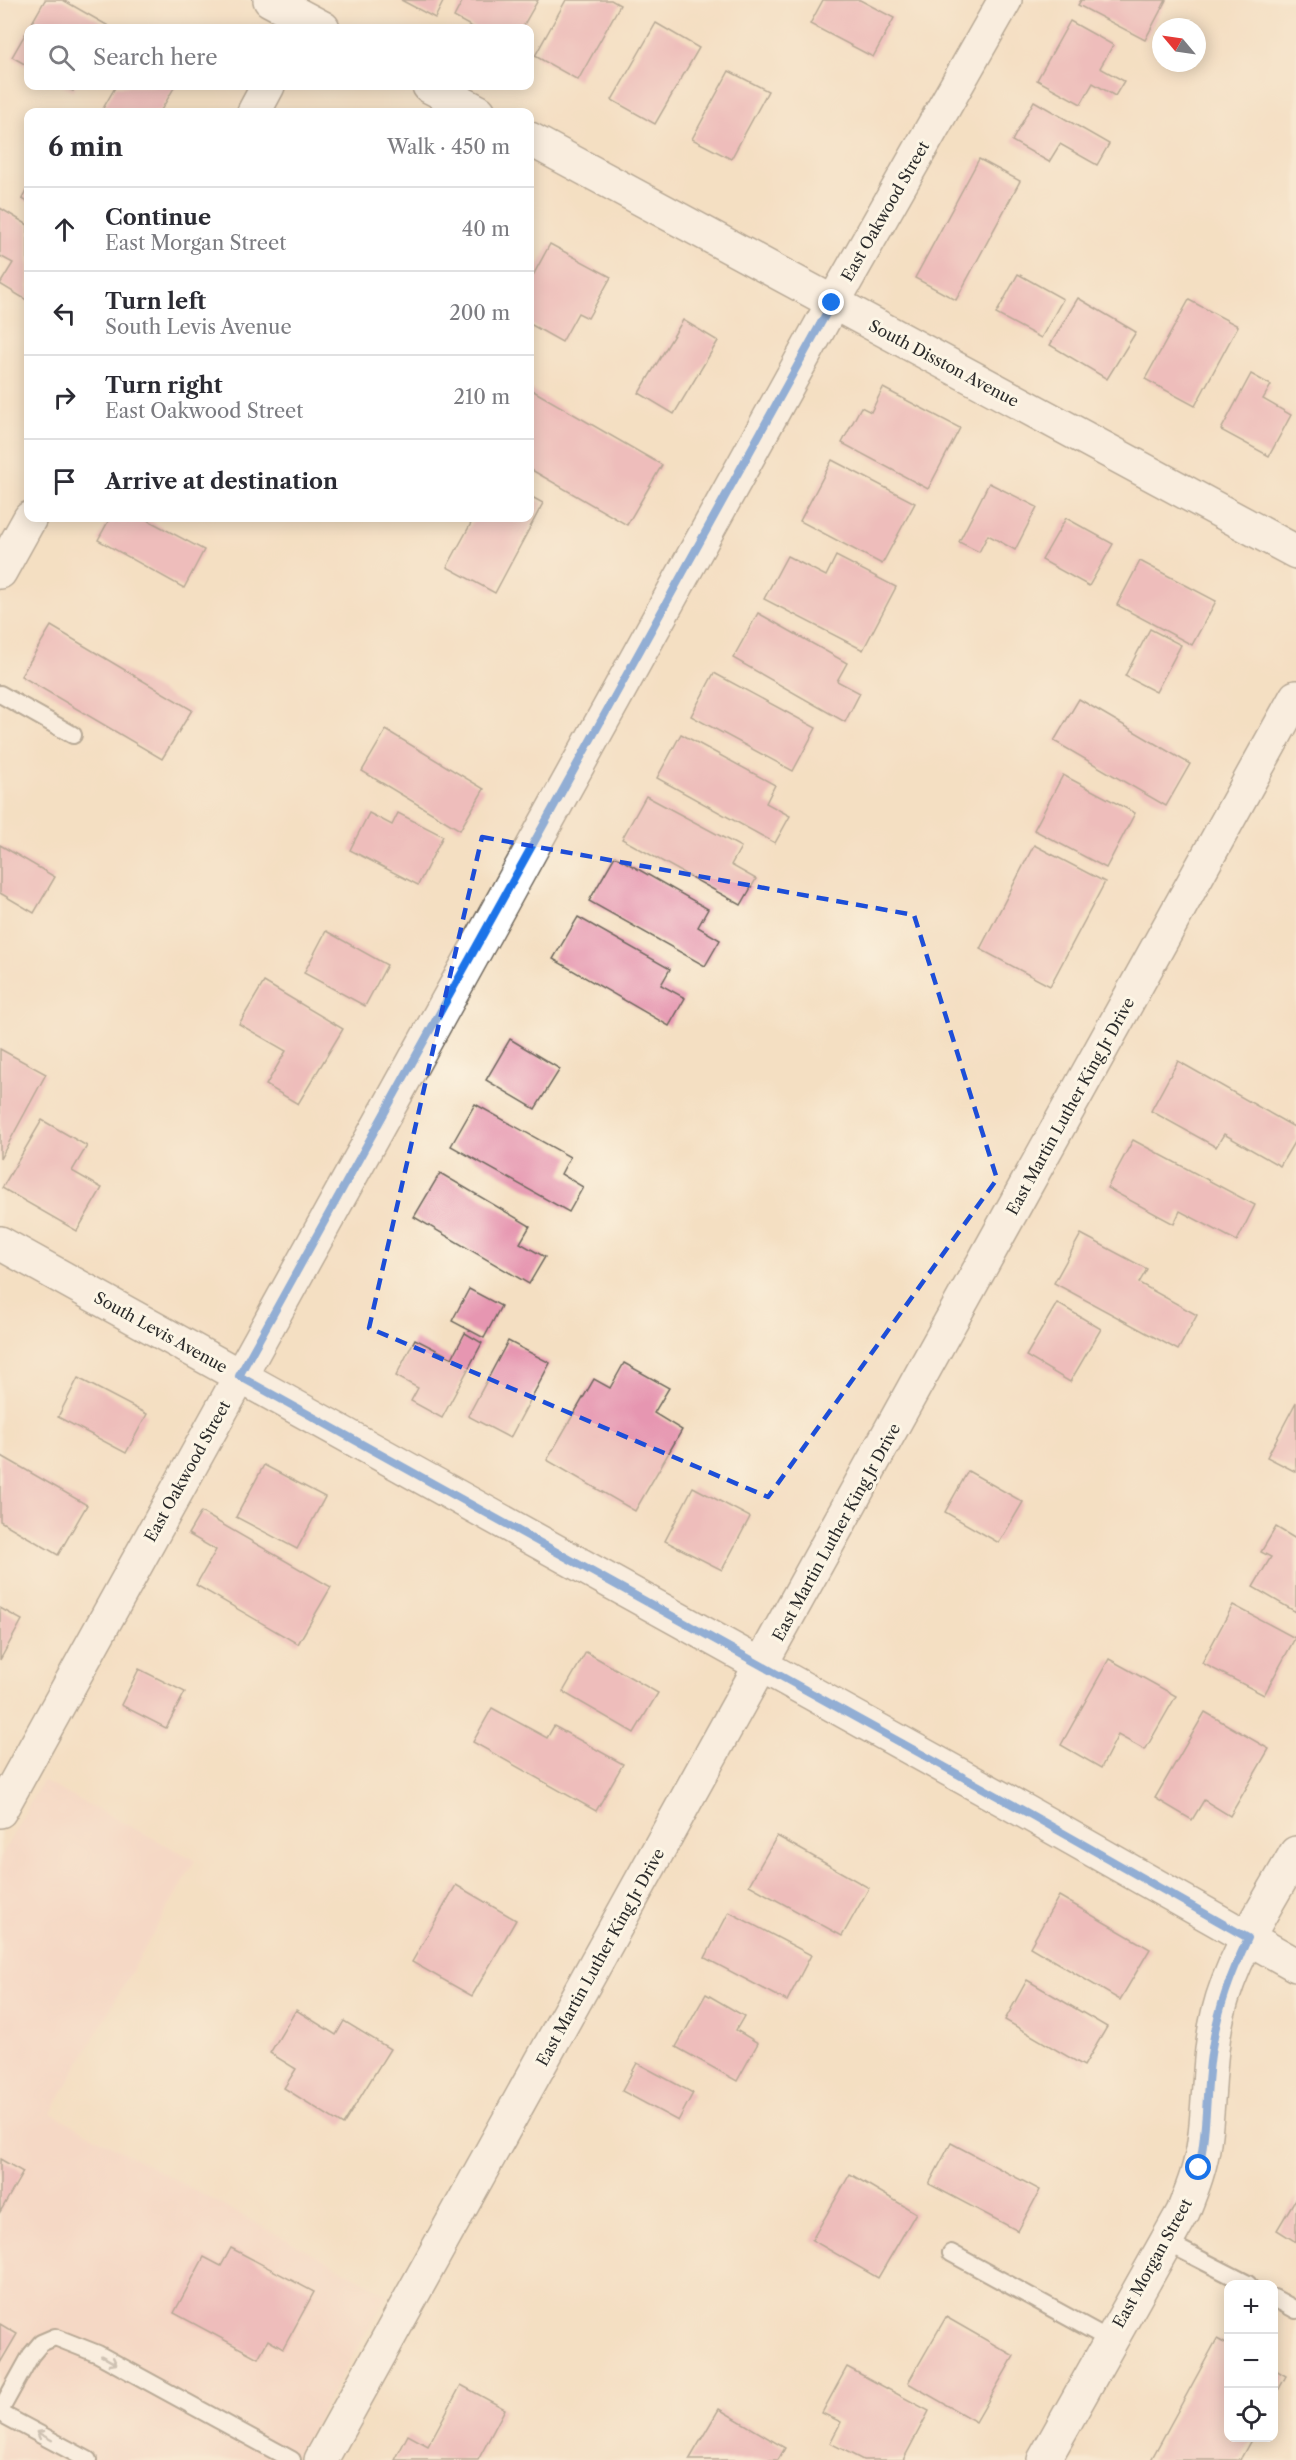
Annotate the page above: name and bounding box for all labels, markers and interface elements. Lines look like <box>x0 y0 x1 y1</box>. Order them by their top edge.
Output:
north arrow <box>1152 18 1206 72</box>
search box <box>24 24 534 90</box>
icon: search <box>45 41 78 74</box>
text: Search here <box>93 44 218 71</box>
text: 6 min <box>48 131 123 163</box>
text: Walk · 450 m <box>387 135 510 159</box>
street label: East Oakwood Street <box>837 137 934 285</box>
text: Continue <box>105 204 211 231</box>
icon: ahead <box>48 213 81 246</box>
text: 40 m <box>462 217 510 241</box>
text: East Morgan Street <box>105 231 286 255</box>
text: Turn left <box>105 288 206 315</box>
route end <box>818 289 844 315</box>
icon: left <box>48 297 81 330</box>
text: 200 m <box>449 301 510 325</box>
text: South Levis Avenue <box>105 315 292 339</box>
street label: South Disston Avenue <box>866 315 1022 411</box>
text: Turn right <box>105 372 223 399</box>
icon: right <box>48 381 81 414</box>
text: 210 m <box>453 385 510 409</box>
text: East Oakwood Street <box>105 399 303 423</box>
icon: arrive <box>48 465 81 498</box>
text: Arrive at destination <box>105 468 338 495</box>
street label: East Martin Luther King Jr Drive <box>1002 994 1138 1218</box>
street label: South Levis Avenue <box>91 1287 231 1377</box>
street label: East Oakwood Street <box>140 1396 234 1545</box>
street label: East Martin Luther King Jr Drive <box>768 1420 904 1644</box>
street label: East Martin Luther King Jr Drive <box>532 1845 668 2069</box>
route start <box>1185 2154 1211 2180</box>
street label: East Morgan Street <box>1108 2194 1196 2331</box>
map controls <box>1224 2280 1278 2442</box>
button: + <box>1224 2280 1278 2334</box>
button: − <box>1224 2334 1278 2388</box>
one-way arrow <box>100 2354 117 2366</box>
button: locate <box>1224 2388 1278 2442</box>
one-way arrow <box>36 2430 53 2442</box>

